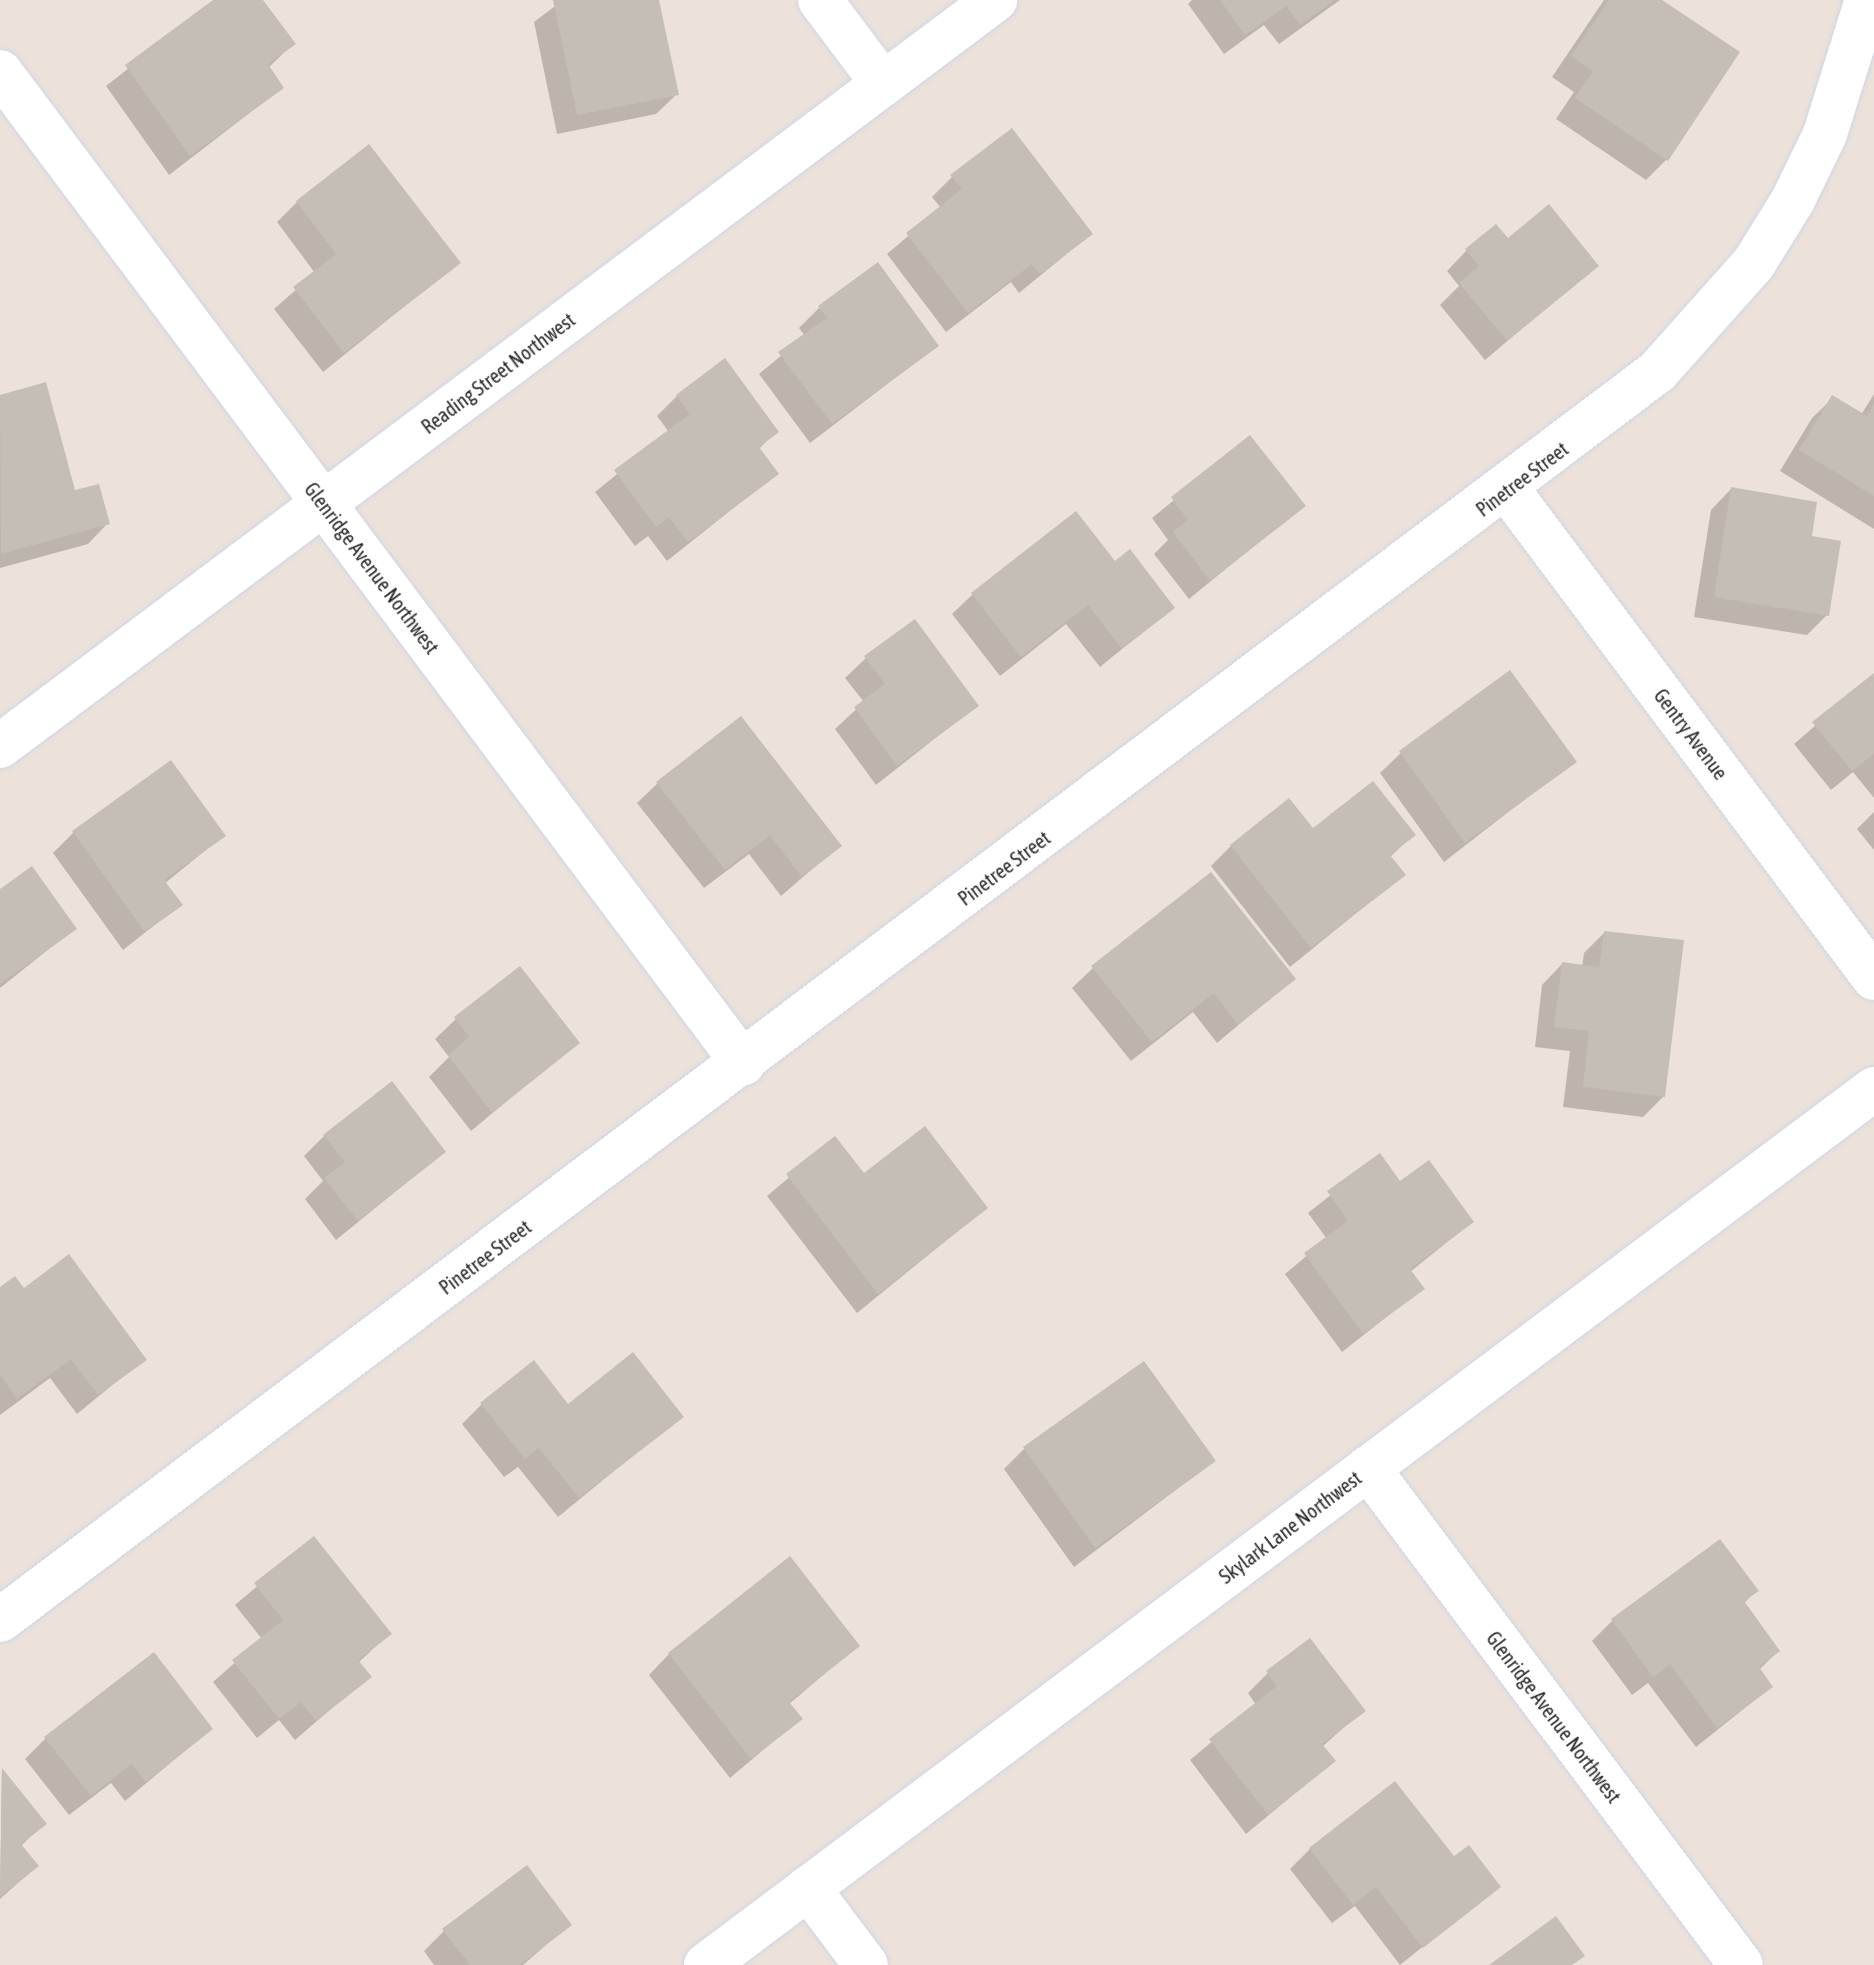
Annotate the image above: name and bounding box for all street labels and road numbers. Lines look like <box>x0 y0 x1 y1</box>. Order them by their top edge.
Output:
street label: Reading Street Northwest <box>416 307 580 439</box>
street label: Pinetree Street <box>1471 437 1573 521</box>
street label: Glenridge Avenue Northwest <box>300 477 444 659</box>
street label: Gentry Avenue <box>1649 684 1733 784</box>
street label: Pinetree Street <box>953 826 1055 910</box>
street label: Pinetree Street <box>434 1215 536 1299</box>
street label: Skylark Lane Northwest <box>1214 1466 1366 1588</box>
street label: Glenridge Avenue Northwest <box>1482 1626 1626 1808</box>

